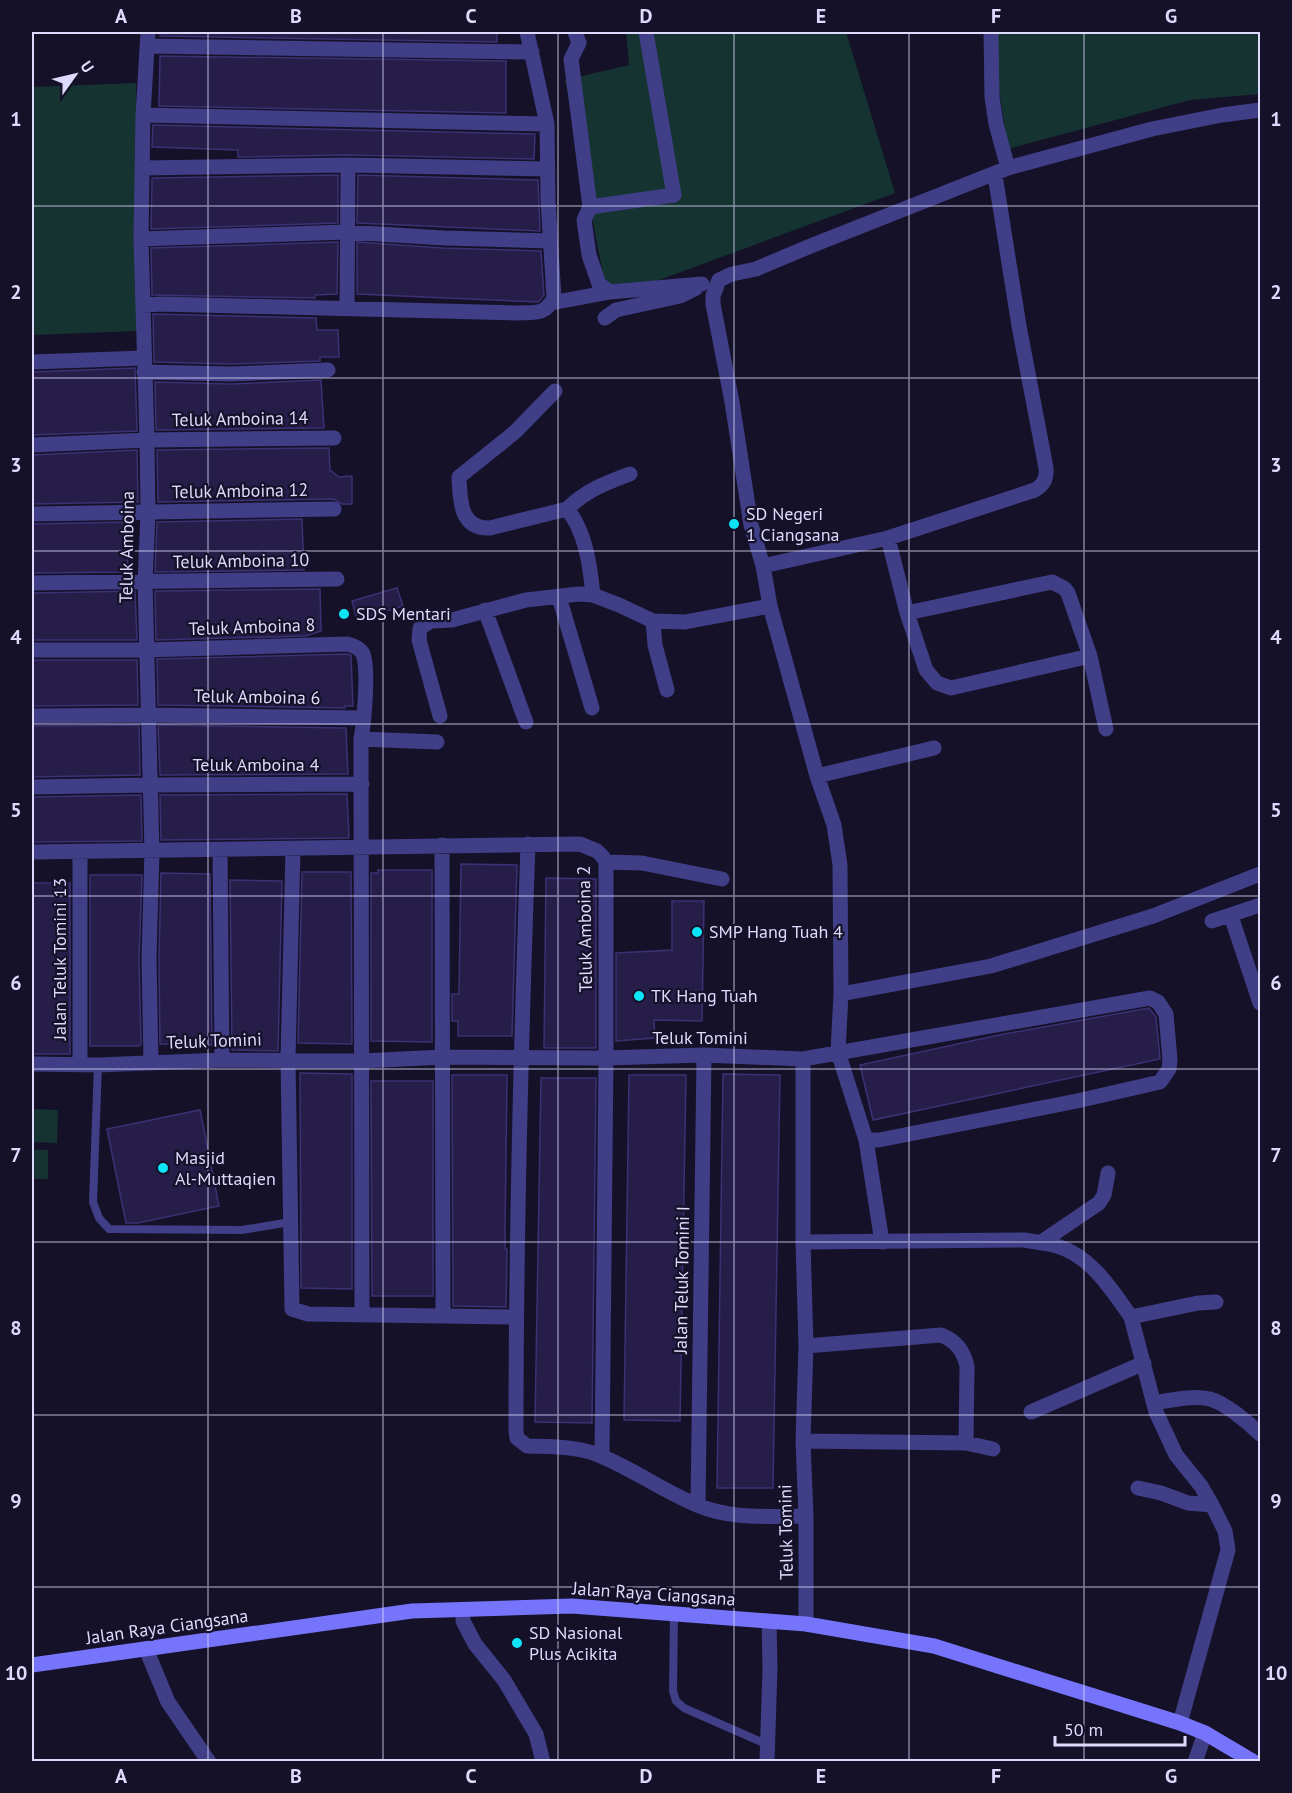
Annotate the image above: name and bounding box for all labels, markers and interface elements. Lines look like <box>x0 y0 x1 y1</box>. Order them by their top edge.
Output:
text: A <box>115 3 128 29</box>
text: B <box>290 3 302 29</box>
text: C <box>465 3 477 29</box>
text: D <box>640 3 653 29</box>
text: E <box>816 3 826 29</box>
text: F <box>991 3 1001 29</box>
text: G <box>1165 3 1177 29</box>
north arrow <box>45 45 105 105</box>
text: U <box>76 57 99 76</box>
text: 1 <box>10 106 22 132</box>
text: 1 <box>1270 106 1282 132</box>
text: 2 <box>10 279 22 305</box>
text: 2 <box>1270 279 1282 305</box>
street label: Teluk Amboina 14 <box>171 406 309 431</box>
text: 3 <box>10 452 22 478</box>
text: 3 <box>1270 452 1282 478</box>
street label: Teluk Amboina 12 <box>171 478 309 503</box>
street label: Teluk Amboina <box>114 491 139 603</box>
place label: SD Negeri 1 Ciangsana <box>746 502 839 546</box>
marker: SD Negeri 1 Ciangsana <box>727 517 741 531</box>
street label: Teluk Amboina 10 <box>172 548 310 573</box>
place label: SDS Mentari <box>356 602 451 625</box>
marker: SDS Mentari <box>337 607 351 621</box>
street label: Teluk Amboina 8 <box>188 613 316 640</box>
text: 4 <box>10 624 22 650</box>
text: 4 <box>1270 624 1282 650</box>
street label: Teluk Amboina 6 <box>193 684 321 709</box>
street label: Teluk Amboina 4 <box>193 753 320 776</box>
text: 5 <box>10 797 22 823</box>
text: 5 <box>1270 797 1282 823</box>
street label: Teluk Amboina 2 <box>572 865 597 993</box>
street label: Jalan Teluk Tomini 13 <box>48 878 71 1041</box>
place label: SMP Hang Tuah 4 <box>709 920 843 943</box>
marker: SMP Hang Tuah 4 <box>690 925 704 939</box>
text: 6 <box>10 970 22 996</box>
text: 6 <box>1270 970 1282 996</box>
place label: TK Hang Tuah <box>651 984 758 1007</box>
marker: TK Hang Tuah <box>632 989 646 1003</box>
street label: Teluk Tomini <box>652 1026 748 1049</box>
street label: Teluk Tomini <box>166 1027 262 1054</box>
text: 7 <box>10 1142 22 1168</box>
text: 7 <box>1270 1142 1282 1168</box>
place label: Masjid Al-Muttaqien <box>175 1146 276 1190</box>
marker: Masjid Al-Muttaqien <box>156 1161 170 1175</box>
street label: Jalan Teluk Tomini I <box>669 1206 694 1355</box>
text: 8 <box>10 1315 22 1341</box>
text: 8 <box>1270 1315 1282 1341</box>
street label: Teluk Tomini <box>773 1484 798 1580</box>
text: 9 <box>10 1488 22 1514</box>
text: 9 <box>1270 1488 1282 1514</box>
street label: Jalan Raya Ciangsana <box>571 1576 736 1611</box>
street label: Jalan Raya Ciangsana <box>83 1604 249 1649</box>
place label: SD Nasional Plus Acikita <box>529 1621 623 1665</box>
marker: SD Nasional Plus Acikita <box>510 1636 524 1650</box>
text: 10 <box>5 1660 27 1686</box>
text: 10 <box>1265 1660 1287 1686</box>
scale bar <box>1055 1709 1186 1747</box>
text: 50 m <box>1064 1718 1103 1741</box>
text: A <box>115 1763 128 1789</box>
text: B <box>290 1763 302 1789</box>
text: C <box>465 1763 477 1789</box>
text: D <box>640 1763 653 1789</box>
text: E <box>816 1763 826 1789</box>
text: F <box>991 1763 1001 1789</box>
text: G <box>1165 1763 1177 1789</box>

